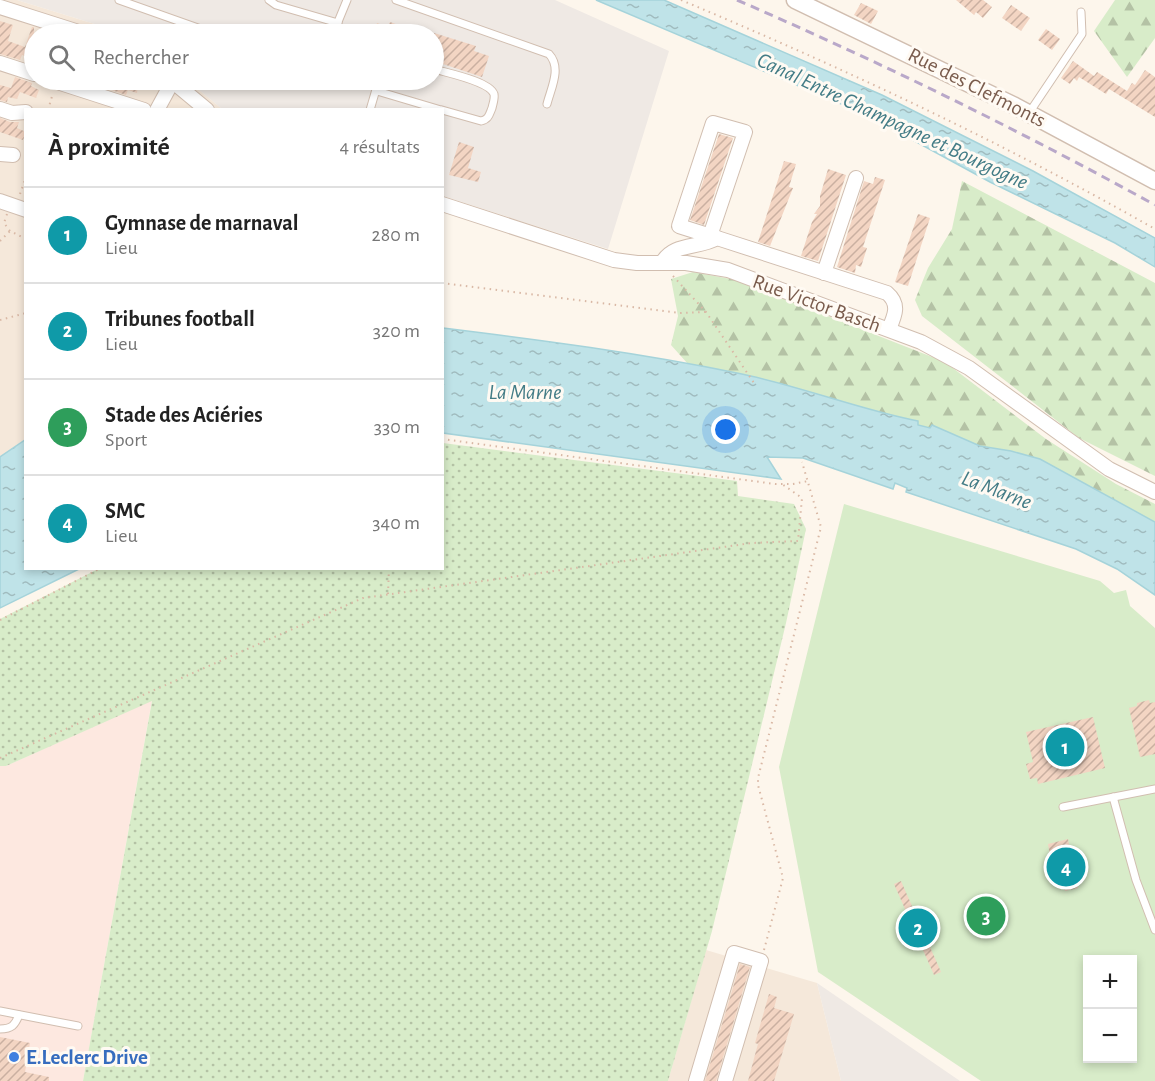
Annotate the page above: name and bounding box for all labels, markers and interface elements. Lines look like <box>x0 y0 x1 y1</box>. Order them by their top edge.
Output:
search box <box>24 24 444 90</box>
icon: search <box>45 41 78 74</box>
street label: Rue des Clefmonts <box>905 44 1049 131</box>
text: Rechercher <box>93 46 189 68</box>
water label: Canal Entre Champagne et Bourgogne <box>753 48 1031 194</box>
text: À proximité <box>48 134 170 160</box>
text: 4 résultats <box>339 137 420 157</box>
text: Gymnase de marnaval <box>105 212 299 234</box>
text: 1 <box>64 225 71 245</box>
text: 280 m <box>372 225 420 245</box>
text: Lieu <box>105 238 138 258</box>
street label: Rue Victor Basch <box>750 271 884 336</box>
text: Tribunes football <box>105 308 255 330</box>
text: 2 <box>63 321 72 341</box>
text: 320 m <box>373 321 420 341</box>
text: Lieu <box>105 334 138 354</box>
water label: La Marne <box>489 381 561 403</box>
text: Stade des Aciéries <box>105 404 263 426</box>
your location <box>711 415 740 444</box>
text: 3 <box>63 417 72 437</box>
text: 330 m <box>374 417 420 437</box>
text: Sport <box>105 430 147 450</box>
water label: La Marne <box>959 467 1035 513</box>
text: SMC <box>105 500 145 522</box>
text: 4 <box>62 513 73 533</box>
text: 340 m <box>372 513 420 533</box>
text: Lieu <box>105 526 138 546</box>
pin: 1 <box>1046 724 1084 770</box>
pin: 4 <box>1046 844 1086 890</box>
pin: 3 <box>966 894 1006 938</box>
pin: 2 <box>898 906 938 950</box>
map controls <box>1083 955 1137 1063</box>
button: + <box>1083 955 1137 1009</box>
button: − <box>1083 1009 1137 1063</box>
place label: E.Leclerc Drive <box>26 1047 148 1068</box>
marker: E.Leclerc Drive <box>7 1050 21 1064</box>

